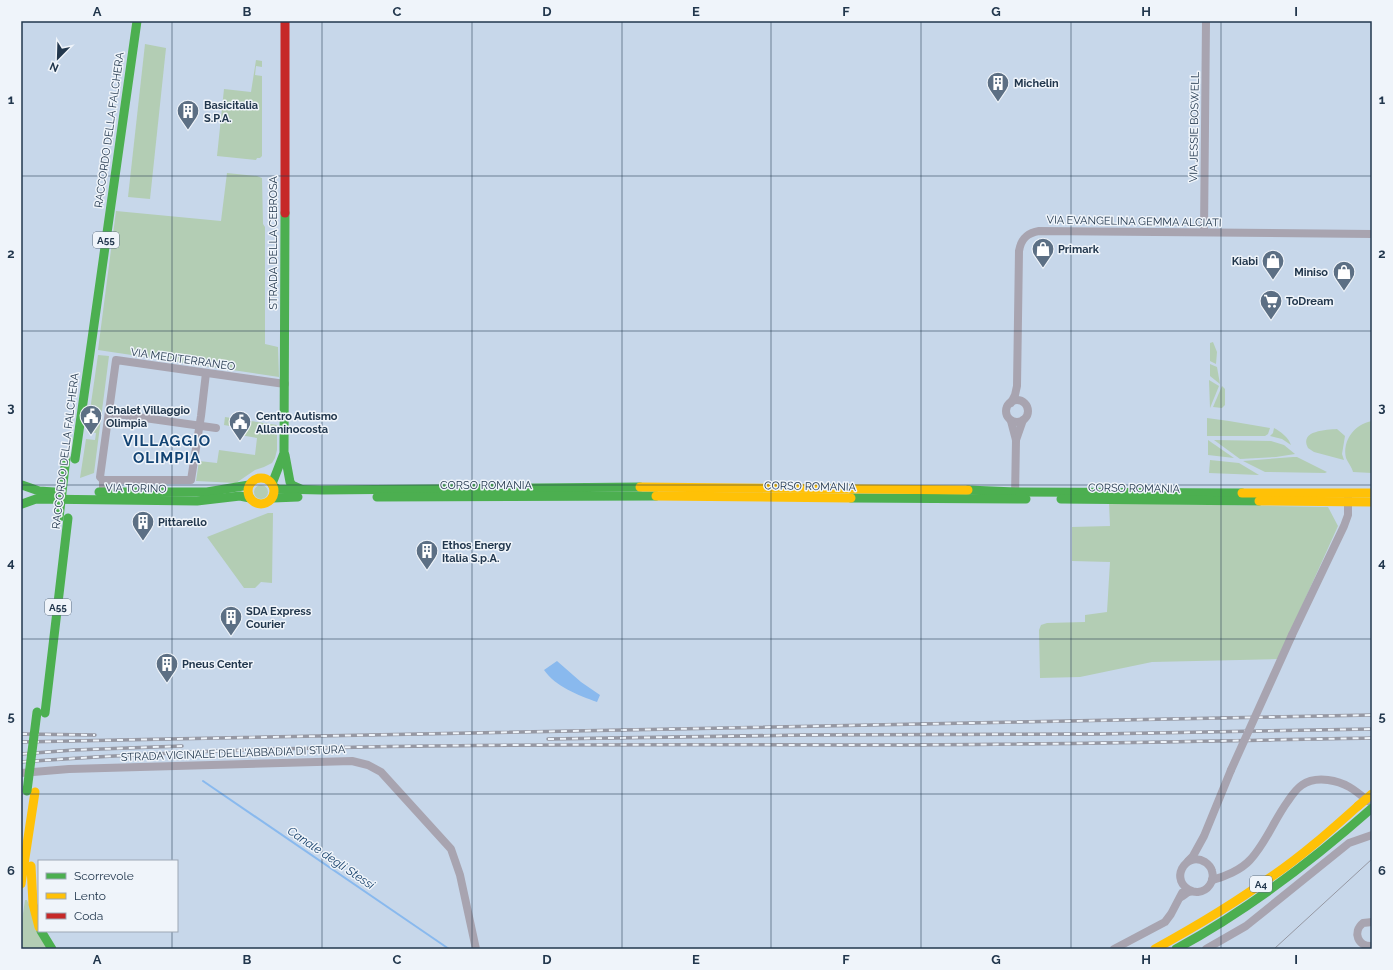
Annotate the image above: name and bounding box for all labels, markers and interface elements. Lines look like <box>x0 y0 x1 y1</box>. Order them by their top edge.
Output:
text: A <box>93 4 102 19</box>
text: B <box>243 4 252 19</box>
text: C <box>393 4 402 19</box>
text: D <box>542 4 552 19</box>
text: E <box>692 4 700 19</box>
text: F <box>842 4 850 19</box>
text: G <box>991 4 1001 19</box>
text: H <box>1141 4 1151 19</box>
text: I <box>1294 4 1298 19</box>
north arrow <box>38 38 78 78</box>
street label: RACCORDO DELLA FALCHERA <box>92 51 127 209</box>
text: N <box>48 59 61 74</box>
building icon: Michelin <box>985 70 1011 103</box>
street label: VIA JESSIE BOSWELL <box>1187 71 1202 182</box>
place label: Michelin <box>1014 77 1059 90</box>
text: 1 <box>8 92 15 107</box>
text: 1 <box>1379 92 1386 107</box>
building icon: Basicitalia S.P.A. <box>175 98 201 131</box>
place label: Basicitalia S.P.A. <box>204 99 258 125</box>
street label: STRADA DELLA CEBROSA <box>267 176 280 310</box>
street label: VIA EVANGELINA GEMMA ALCIATI <box>1046 213 1222 230</box>
road number: A55 <box>93 232 119 248</box>
shop icon: Primark <box>1030 236 1056 269</box>
place label: Primark <box>1058 243 1100 256</box>
text: 2 <box>7 246 15 261</box>
text: 2 <box>1378 246 1386 261</box>
shop icon: Kiabi <box>1260 248 1286 281</box>
place label: Kiabi <box>1232 255 1258 268</box>
shop icon: Miniso <box>1331 259 1357 292</box>
place label: Miniso <box>1294 266 1328 279</box>
supermarket icon: ToDream <box>1258 288 1284 321</box>
place label: ToDream <box>1286 295 1333 308</box>
street label: VIA MEDITERRANEO <box>130 346 236 373</box>
street label: RACCORDO DELLA FALCHERA <box>49 372 82 530</box>
text: 3 <box>7 400 15 415</box>
text: 3 <box>1378 400 1386 415</box>
public building icon: Chalet Villaggio Olimpia <box>78 403 104 436</box>
place label: Chalet Villaggio Olimpia <box>106 404 190 430</box>
public building icon: Centro Autismo Allaninocosta <box>227 409 253 442</box>
place label: Centro Autismo Allaninocosta <box>256 410 338 436</box>
district label: VILLAGGIO OLIMPIA <box>123 432 211 467</box>
street label: CORSO ROMANIA <box>440 479 532 492</box>
street label: CORSO ROMANIA <box>764 479 857 494</box>
street label: VIA TORINO <box>105 481 167 496</box>
street label: CORSO ROMANIA <box>1088 481 1181 496</box>
building icon: Pittarello <box>130 509 156 542</box>
place label: Pittarello <box>158 516 207 529</box>
building icon: Ethos Energy Italia S.p.A. <box>414 538 440 571</box>
place label: Ethos Energy Italia S.p.A. <box>442 539 511 565</box>
text: 4 <box>7 555 15 570</box>
text: 4 <box>1378 555 1386 570</box>
road number: A55 <box>45 599 71 615</box>
building icon: SDA Express Courier <box>218 604 244 637</box>
place label: SDA Express Courier <box>246 605 312 631</box>
building icon: Pneus Center <box>154 651 180 684</box>
place label: Pneus Center <box>182 658 253 671</box>
text: 5 <box>7 709 15 724</box>
text: 5 <box>1378 709 1386 724</box>
street label: STRADA VICINALE DELL'ABBADIA DI STURA <box>121 743 346 764</box>
water label: Canale degli Stessi <box>285 824 377 893</box>
legend <box>38 860 178 932</box>
text: 6 <box>7 863 15 878</box>
text: 6 <box>1378 863 1386 878</box>
text: Scorrevole <box>74 869 134 883</box>
road number: A4 <box>1250 876 1272 892</box>
text: Lento <box>74 889 106 903</box>
text: Coda <box>74 909 103 923</box>
text: A <box>93 952 102 967</box>
text: B <box>243 952 252 967</box>
text: C <box>393 952 402 967</box>
text: D <box>542 952 552 967</box>
text: E <box>692 952 700 967</box>
text: F <box>842 952 850 967</box>
text: G <box>991 952 1001 967</box>
text: H <box>1141 952 1151 967</box>
text: I <box>1294 952 1298 967</box>

